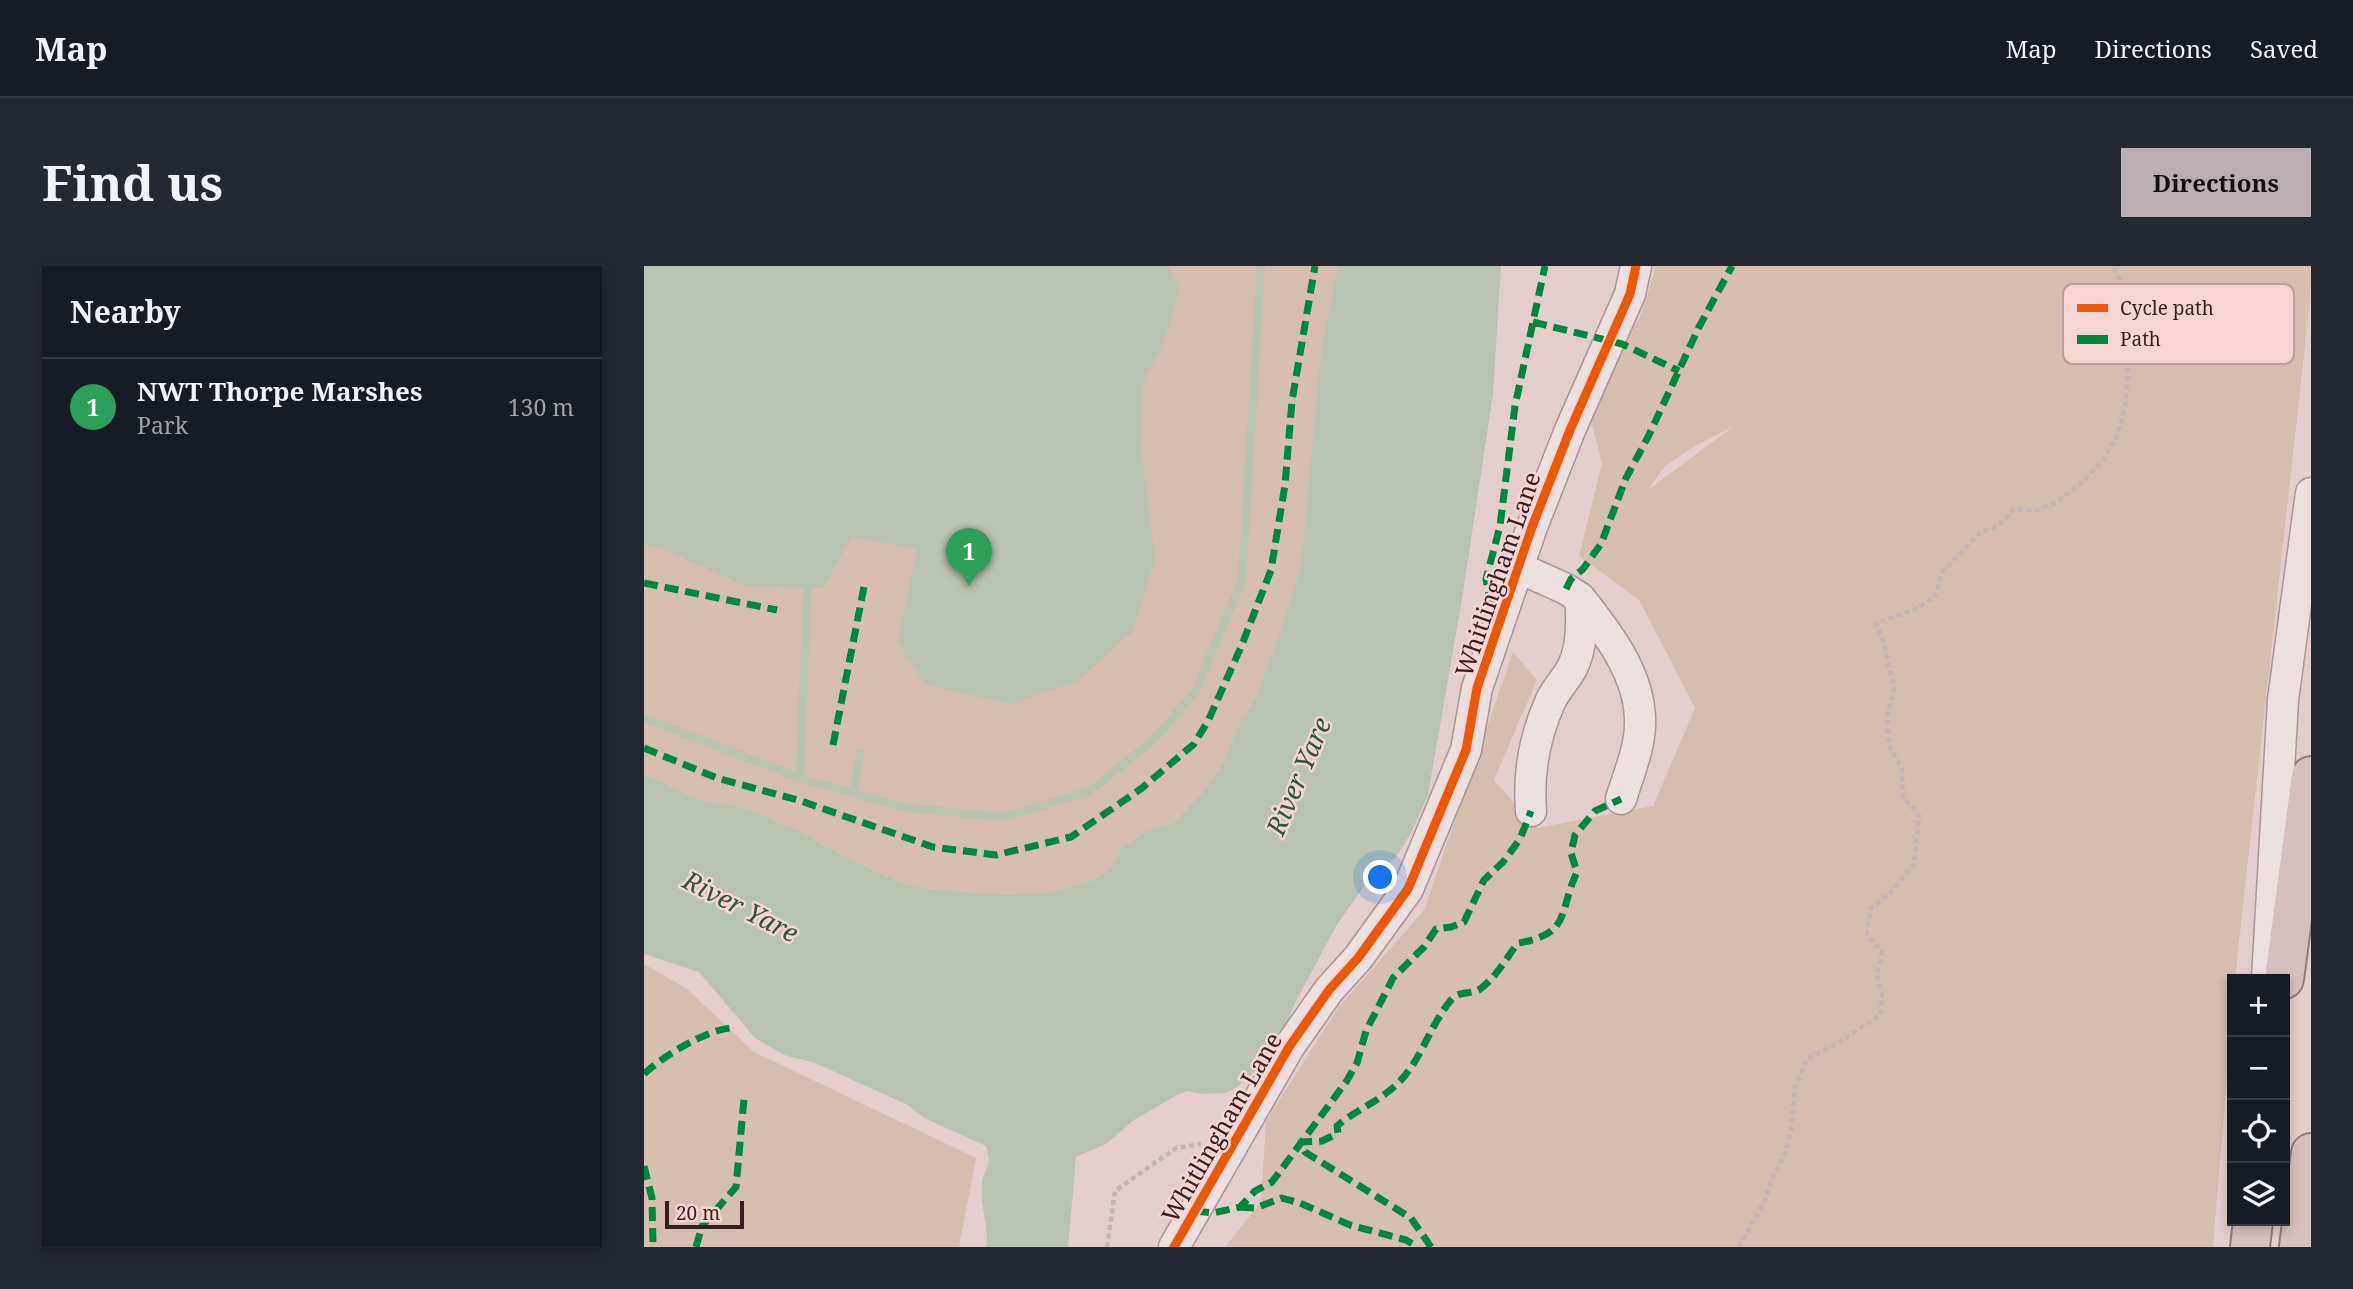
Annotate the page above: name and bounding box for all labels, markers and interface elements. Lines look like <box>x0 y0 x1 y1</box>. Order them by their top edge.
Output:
text: Map <box>35 26 108 71</box>
text: Map <box>2006 32 2057 65</box>
text: Directions <box>2095 32 2212 65</box>
text: Saved <box>2250 32 2318 65</box>
button: Directions <box>2121 148 2311 217</box>
text: Find us <box>42 149 223 215</box>
legend <box>2063 284 2294 364</box>
text: Nearby <box>70 291 181 332</box>
text: Cycle path <box>2120 295 2214 321</box>
text: Path <box>2120 326 2161 352</box>
text: NWT Thorpe Marshes <box>137 373 422 409</box>
text: 1 <box>87 391 100 423</box>
text: 130 m <box>508 391 574 423</box>
text: Park <box>137 409 188 441</box>
street label: Whitlingham Lane <box>1446 467 1548 681</box>
pin: 1 <box>946 528 992 586</box>
water label: River Yare <box>1257 711 1339 842</box>
your location <box>1363 860 1397 894</box>
water label: River Yare <box>676 861 805 951</box>
map controls <box>2227 974 2290 1226</box>
button: + <box>2227 974 2290 1037</box>
street label: Whitlingham Lane <box>1153 1026 1289 1228</box>
button: − <box>2227 1037 2290 1100</box>
button: locate <box>2227 1100 2290 1163</box>
button: layers <box>2227 1163 2290 1226</box>
scale bar <box>665 1198 744 1230</box>
text: 20 m <box>676 1200 720 1226</box>

